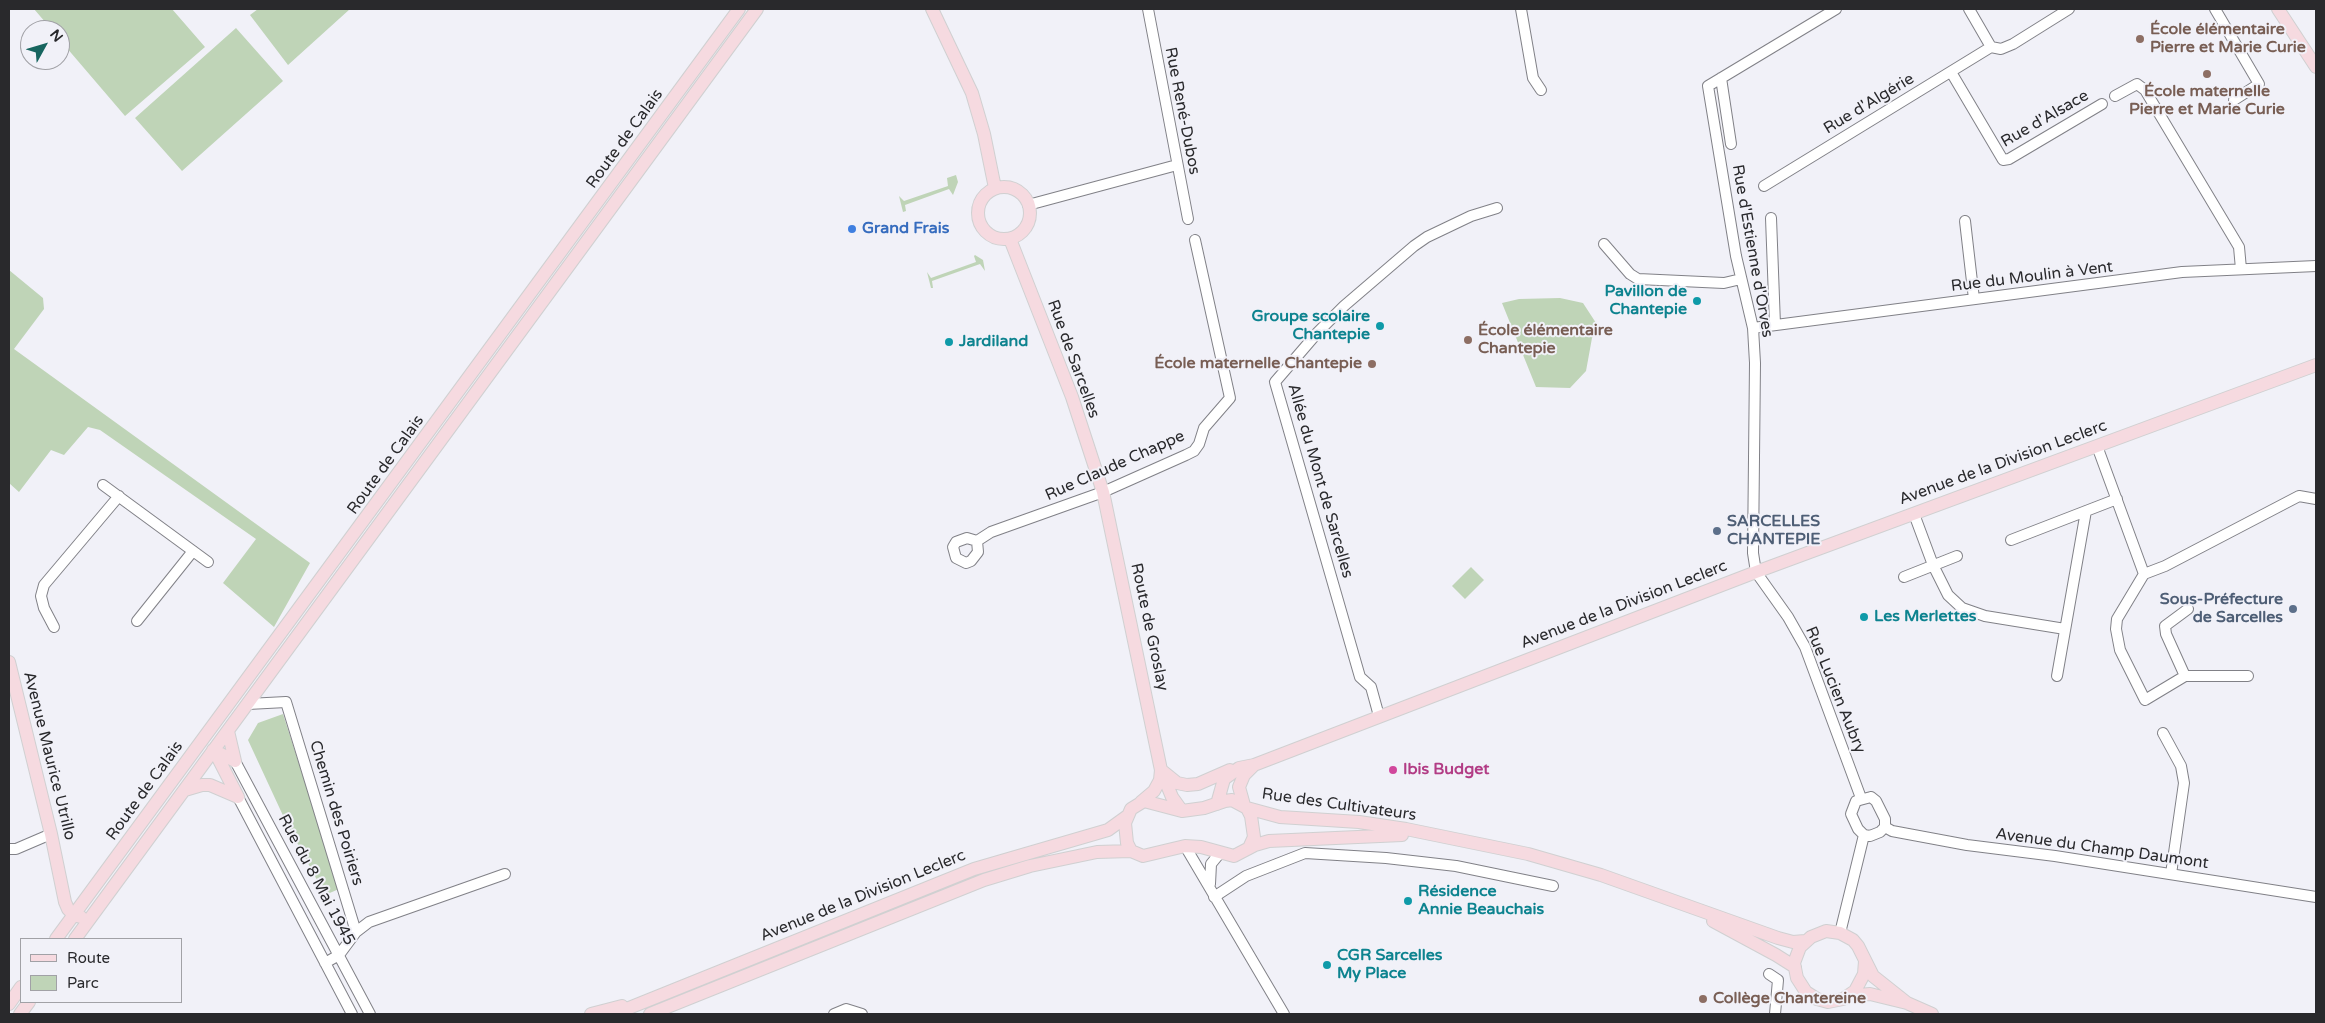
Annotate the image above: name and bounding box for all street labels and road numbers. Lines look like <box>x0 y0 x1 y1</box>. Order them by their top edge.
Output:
street label: Rue René-Dubos <box>1160 46 1204 176</box>
street label: Rue d'Algérie <box>1820 69 1918 139</box>
street label: Route de Calais <box>583 86 667 192</box>
street label: Rue d'Alsace <box>1998 86 2092 152</box>
street label: Rue d'Estienne d'Orves <box>1727 163 1777 339</box>
street label: Rue du Moulin à Vent <box>1950 258 2114 296</box>
street label: Rue de Sarcelles <box>1043 297 1103 421</box>
street label: Allée du Mont de Sarcelles <box>1283 382 1357 580</box>
street label: Route de Calais <box>344 412 428 518</box>
street label: Avenue de la Division Leclerc <box>1896 416 2110 510</box>
street label: Rue Claude Chappe <box>1042 427 1188 505</box>
street label: Avenue de la Division Leclerc <box>1518 557 1730 653</box>
street label: Route de Groslay <box>1126 561 1172 693</box>
street label: Rue Lucien Aubry <box>1801 624 1869 756</box>
street label: Avenue Maurice Utrillo <box>19 670 79 842</box>
street label: Route de Calais <box>103 738 187 844</box>
street label: Chemin des Poiriers <box>305 738 367 888</box>
street label: Rue des Cultivateurs <box>1260 785 1418 825</box>
street label: Rue du 8 Mai 1945 <box>273 811 359 949</box>
street label: Avenue du Champ Daumont <box>1994 825 2210 873</box>
street label: Avenue de la Division Leclerc <box>758 846 968 946</box>

